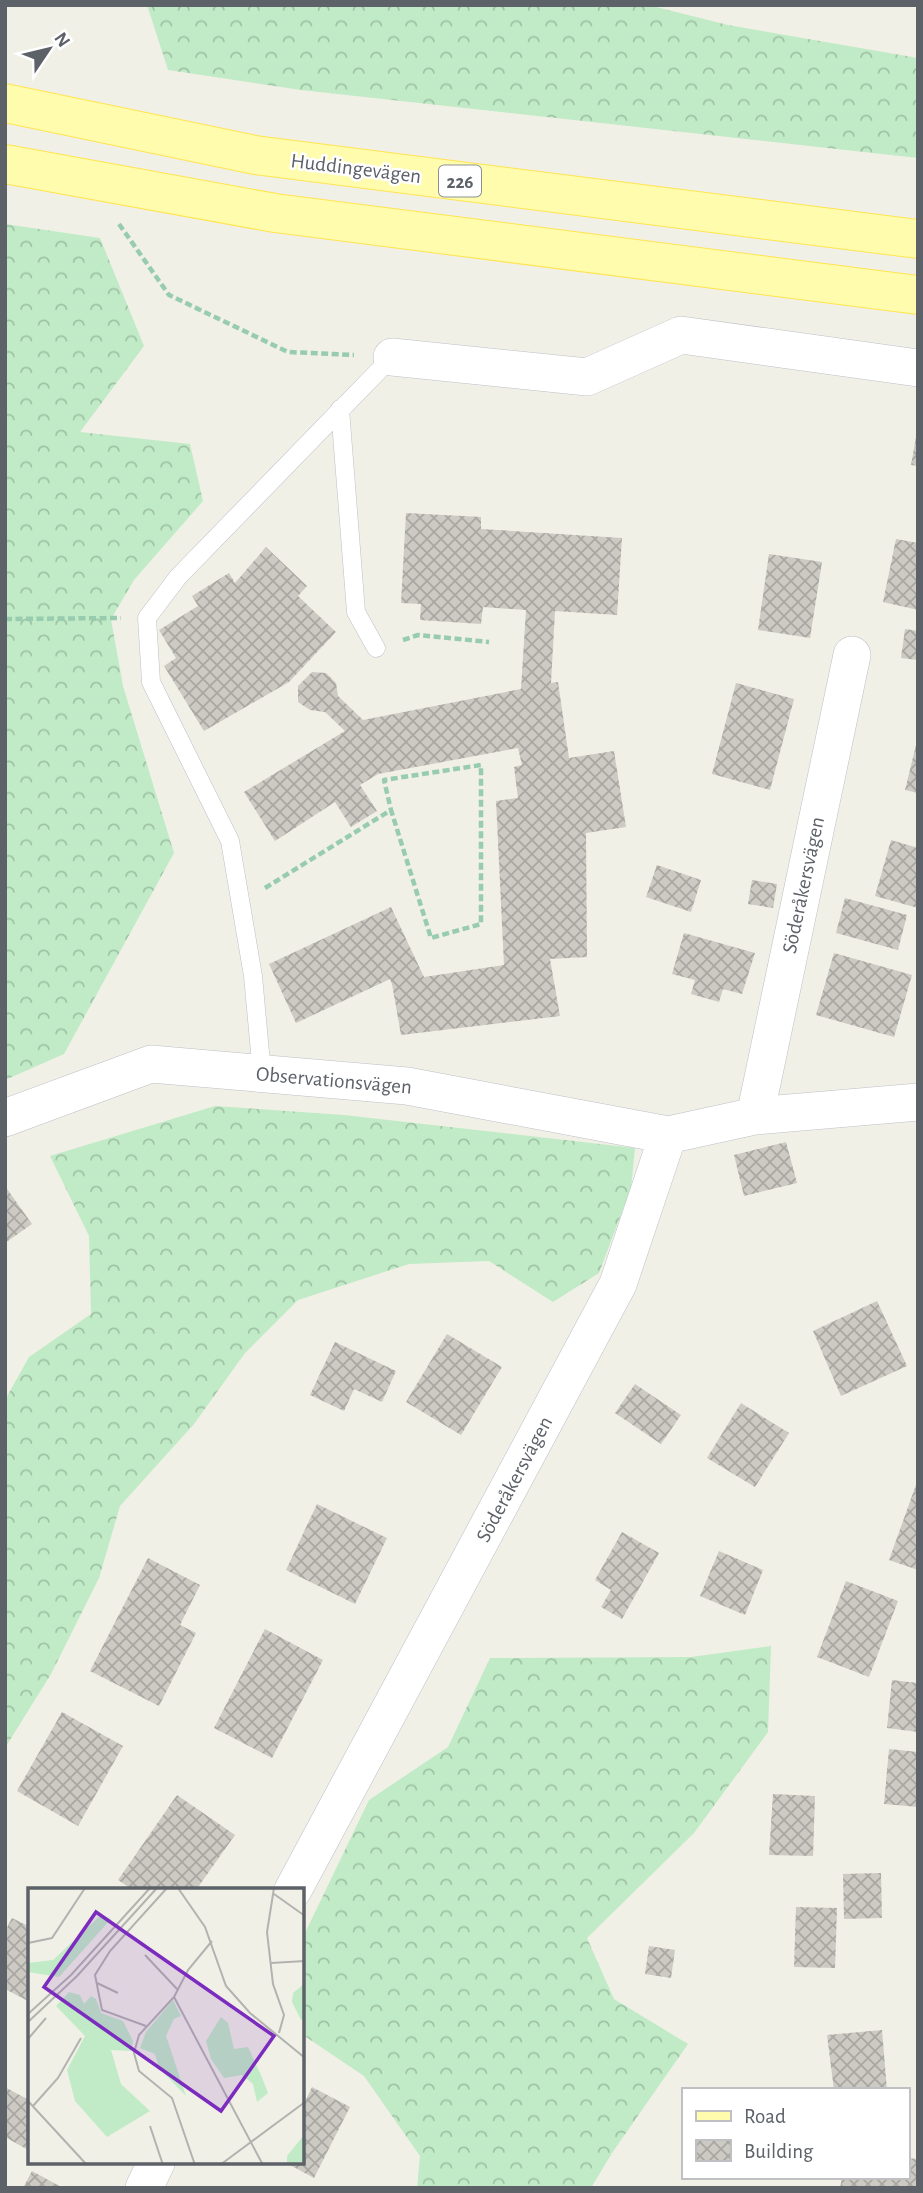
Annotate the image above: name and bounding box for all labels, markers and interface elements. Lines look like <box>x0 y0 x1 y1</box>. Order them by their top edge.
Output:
north arrow <box>14 14 84 84</box>
text: N <box>50 29 73 51</box>
street label: Huddingevägen <box>289 150 422 187</box>
road number: 226 <box>439 166 481 196</box>
street label: Söderåkersvägen <box>779 815 828 955</box>
street label: Observationsvägen <box>255 1063 413 1098</box>
street label: Söderåkersvägen <box>473 1413 556 1546</box>
inset map <box>28 1888 304 2165</box>
legend <box>682 2088 909 2179</box>
text: Road <box>744 2106 786 2127</box>
text: Building <box>744 2141 814 2162</box>

